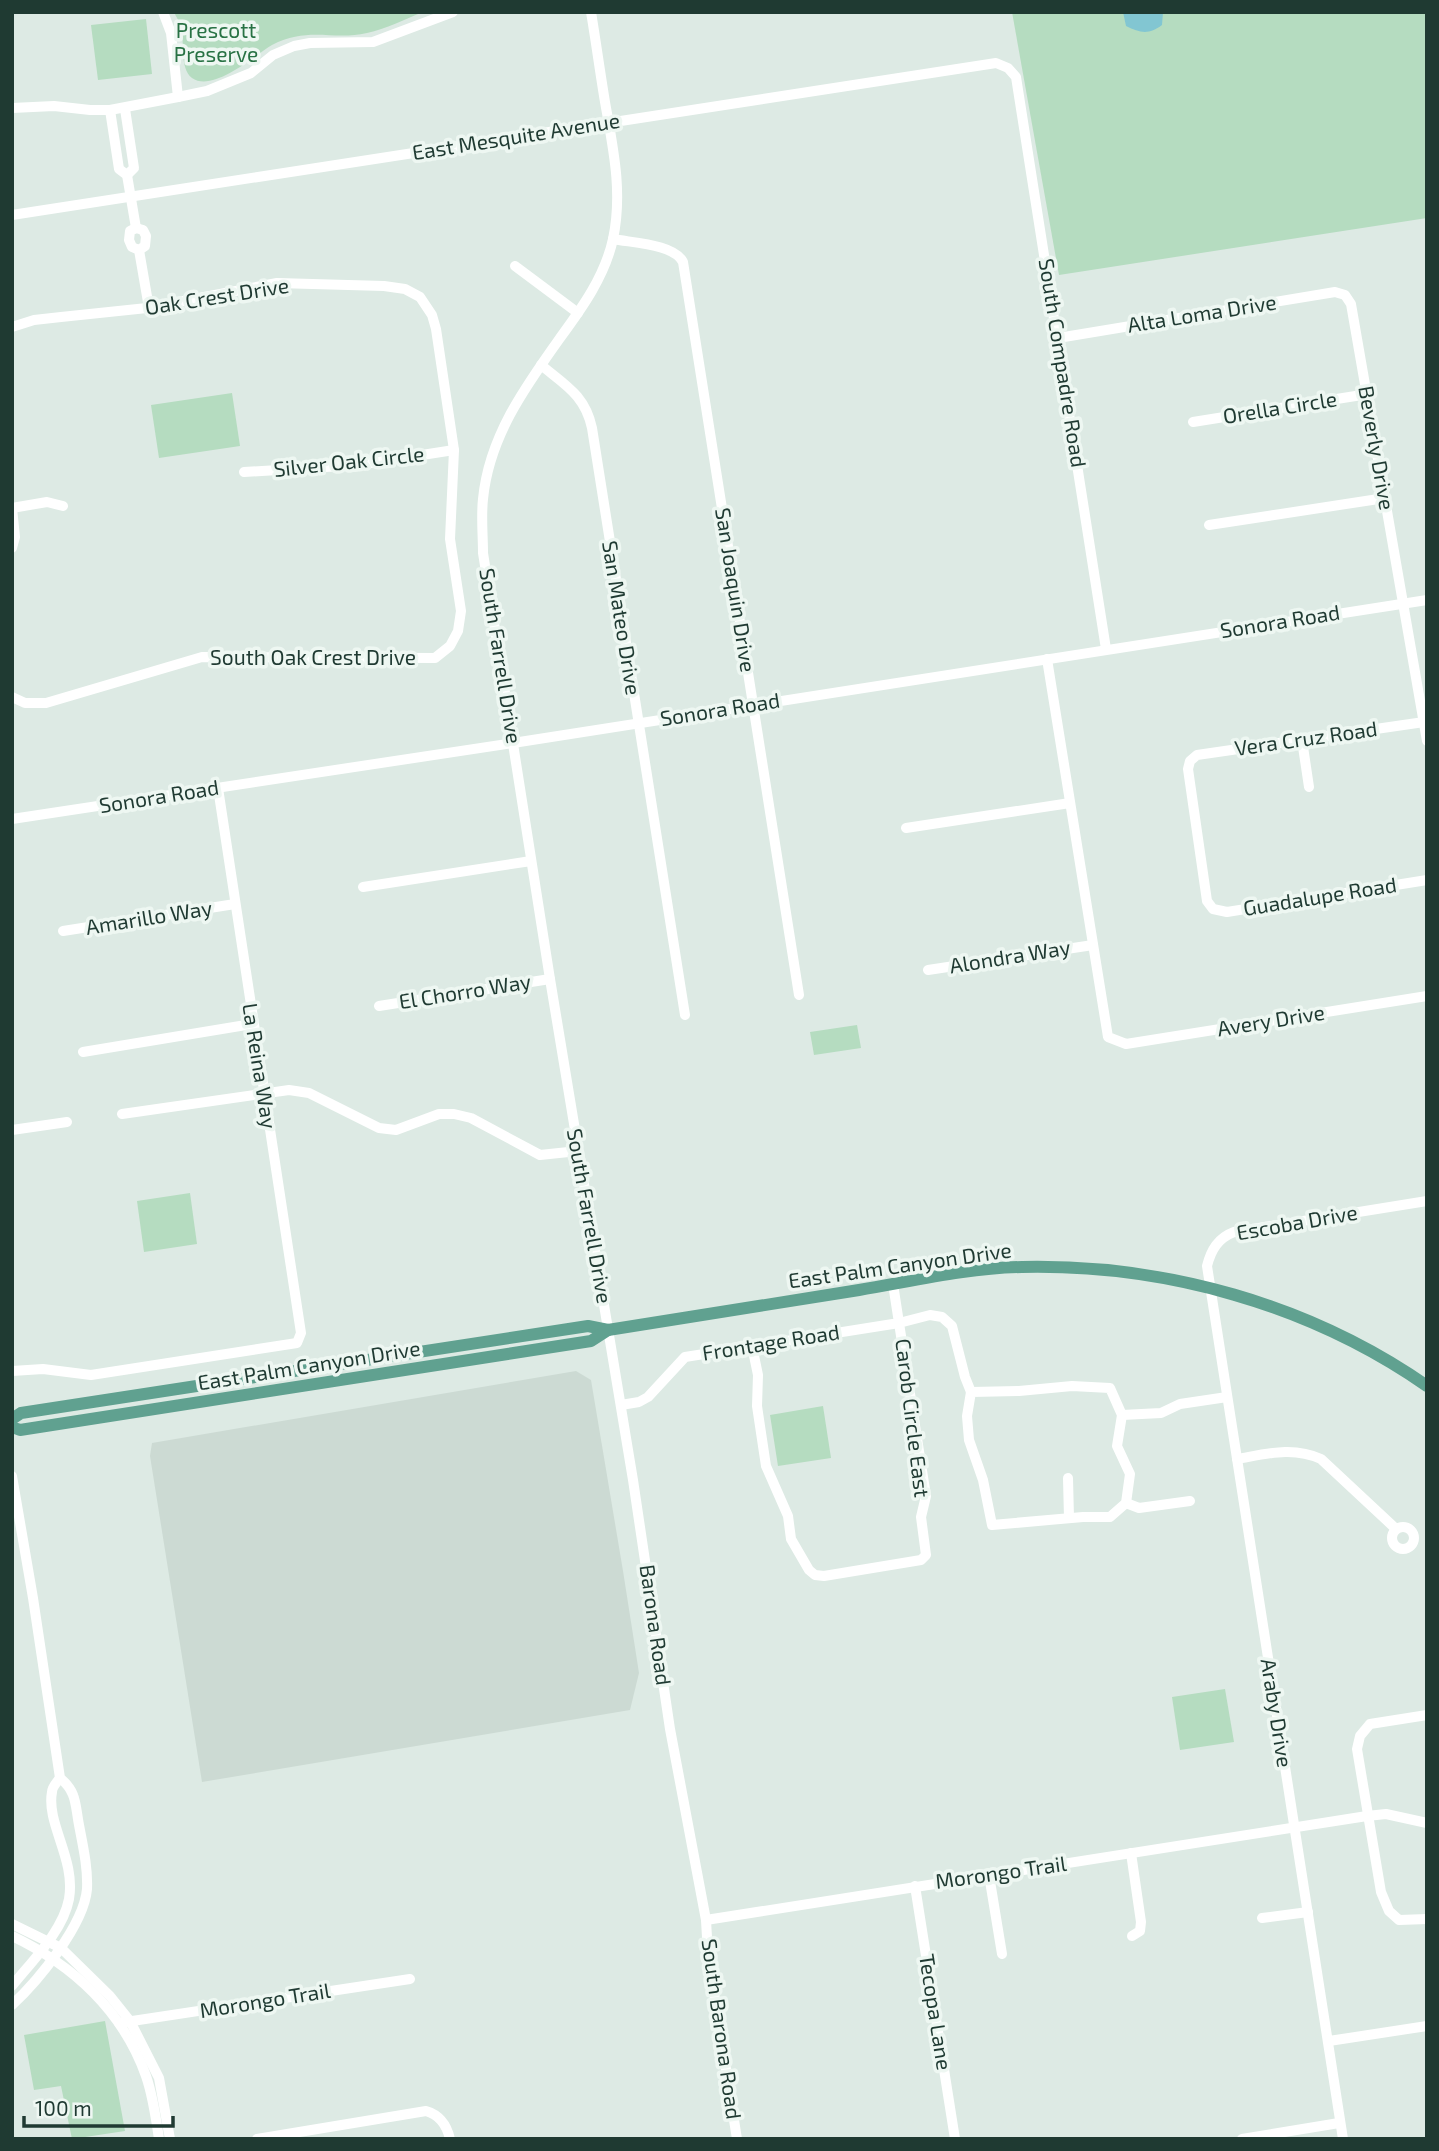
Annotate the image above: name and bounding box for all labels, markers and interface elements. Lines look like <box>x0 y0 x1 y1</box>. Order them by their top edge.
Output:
park label: Prescott Preserve <box>174 17 258 66</box>
street label: East Mesquite Avenue <box>410 107 621 164</box>
street label: South Compadre Road <box>1035 257 1092 469</box>
street label: Oak Crest Drive <box>143 272 290 319</box>
street label: Alta Loma Drive <box>1125 288 1278 337</box>
street label: Beverly Drive <box>1354 384 1401 512</box>
street label: Orella Circle <box>1221 385 1339 428</box>
street label: Silver Oak Circle <box>272 440 426 481</box>
street label: San Joaquin Drive <box>711 506 762 674</box>
street label: San Mateo Drive <box>598 539 647 697</box>
street label: South Farrell Drive <box>475 566 528 745</box>
street label: Sonora Road <box>1218 599 1341 642</box>
street label: South Oak Crest Drive <box>210 644 416 669</box>
street label: Sonora Road <box>658 687 781 730</box>
street label: Vera Cruz Road <box>1233 715 1379 760</box>
street label: Sonora Road <box>97 774 220 817</box>
street label: Guadalupe Road <box>1241 871 1398 920</box>
street label: Amarillo Way <box>84 894 214 939</box>
street label: Alondra Way <box>947 934 1072 977</box>
street label: El Chorro Way <box>397 968 533 1013</box>
street label: Avery Drive <box>1215 999 1326 1040</box>
street label: La Reina Way <box>238 1001 283 1130</box>
street label: South Farrell Drive <box>563 1126 618 1305</box>
street label: Escoba Drive <box>1234 1199 1359 1244</box>
street label: East Palm Canyon Drive <box>787 1236 1013 1293</box>
street label: Frontage Road <box>700 1318 841 1365</box>
street label: East Palm Canyon Drive <box>196 1335 422 1394</box>
street label: Carob Circle East <box>891 1337 936 1499</box>
street label: Barona Road <box>636 1563 677 1687</box>
street label: Araby Drive <box>1257 1656 1298 1769</box>
street label: Morongo Trail <box>934 1850 1069 1893</box>
street label: South Barona Road <box>697 1937 748 2121</box>
street label: Tecopa Lane <box>915 1952 958 2072</box>
street label: Morongo Trail <box>198 1977 333 2022</box>
scale bar <box>24 2084 173 2128</box>
text: 100 m <box>35 2095 92 2120</box>

